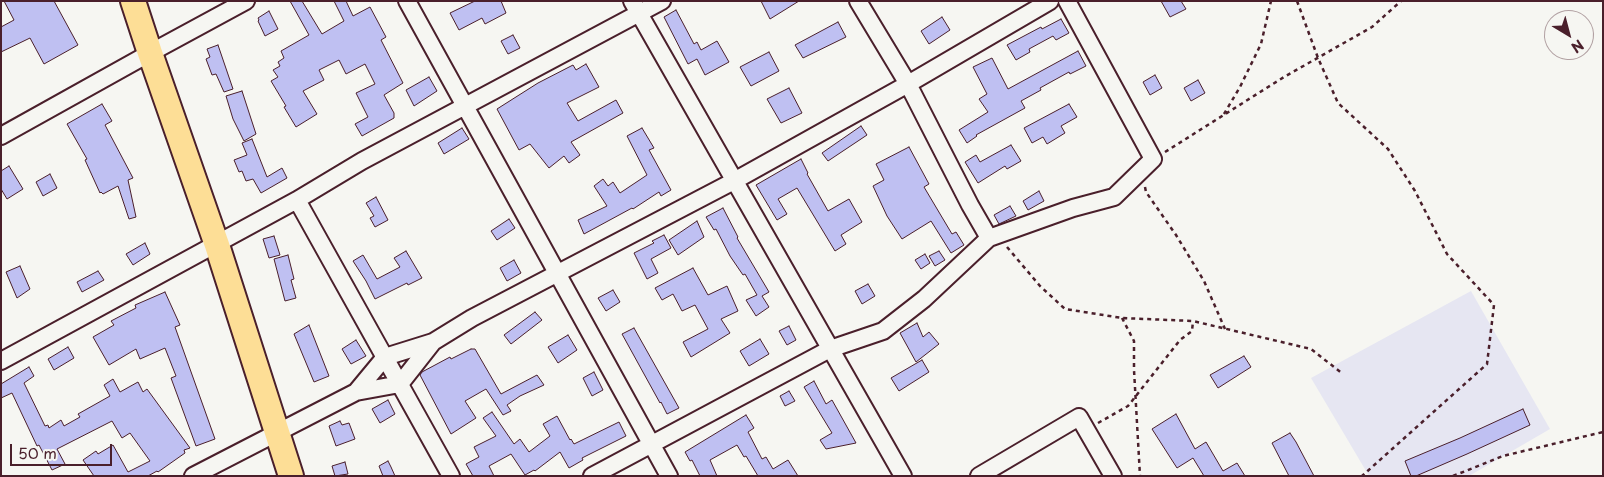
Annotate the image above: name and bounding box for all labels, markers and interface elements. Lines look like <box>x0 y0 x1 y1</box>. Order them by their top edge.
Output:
north arrow <box>1544 10 1594 60</box>
text: N <box>1567 35 1588 58</box>
scale bar <box>12 434 115 466</box>
text: 50 m <box>18 441 57 464</box>

